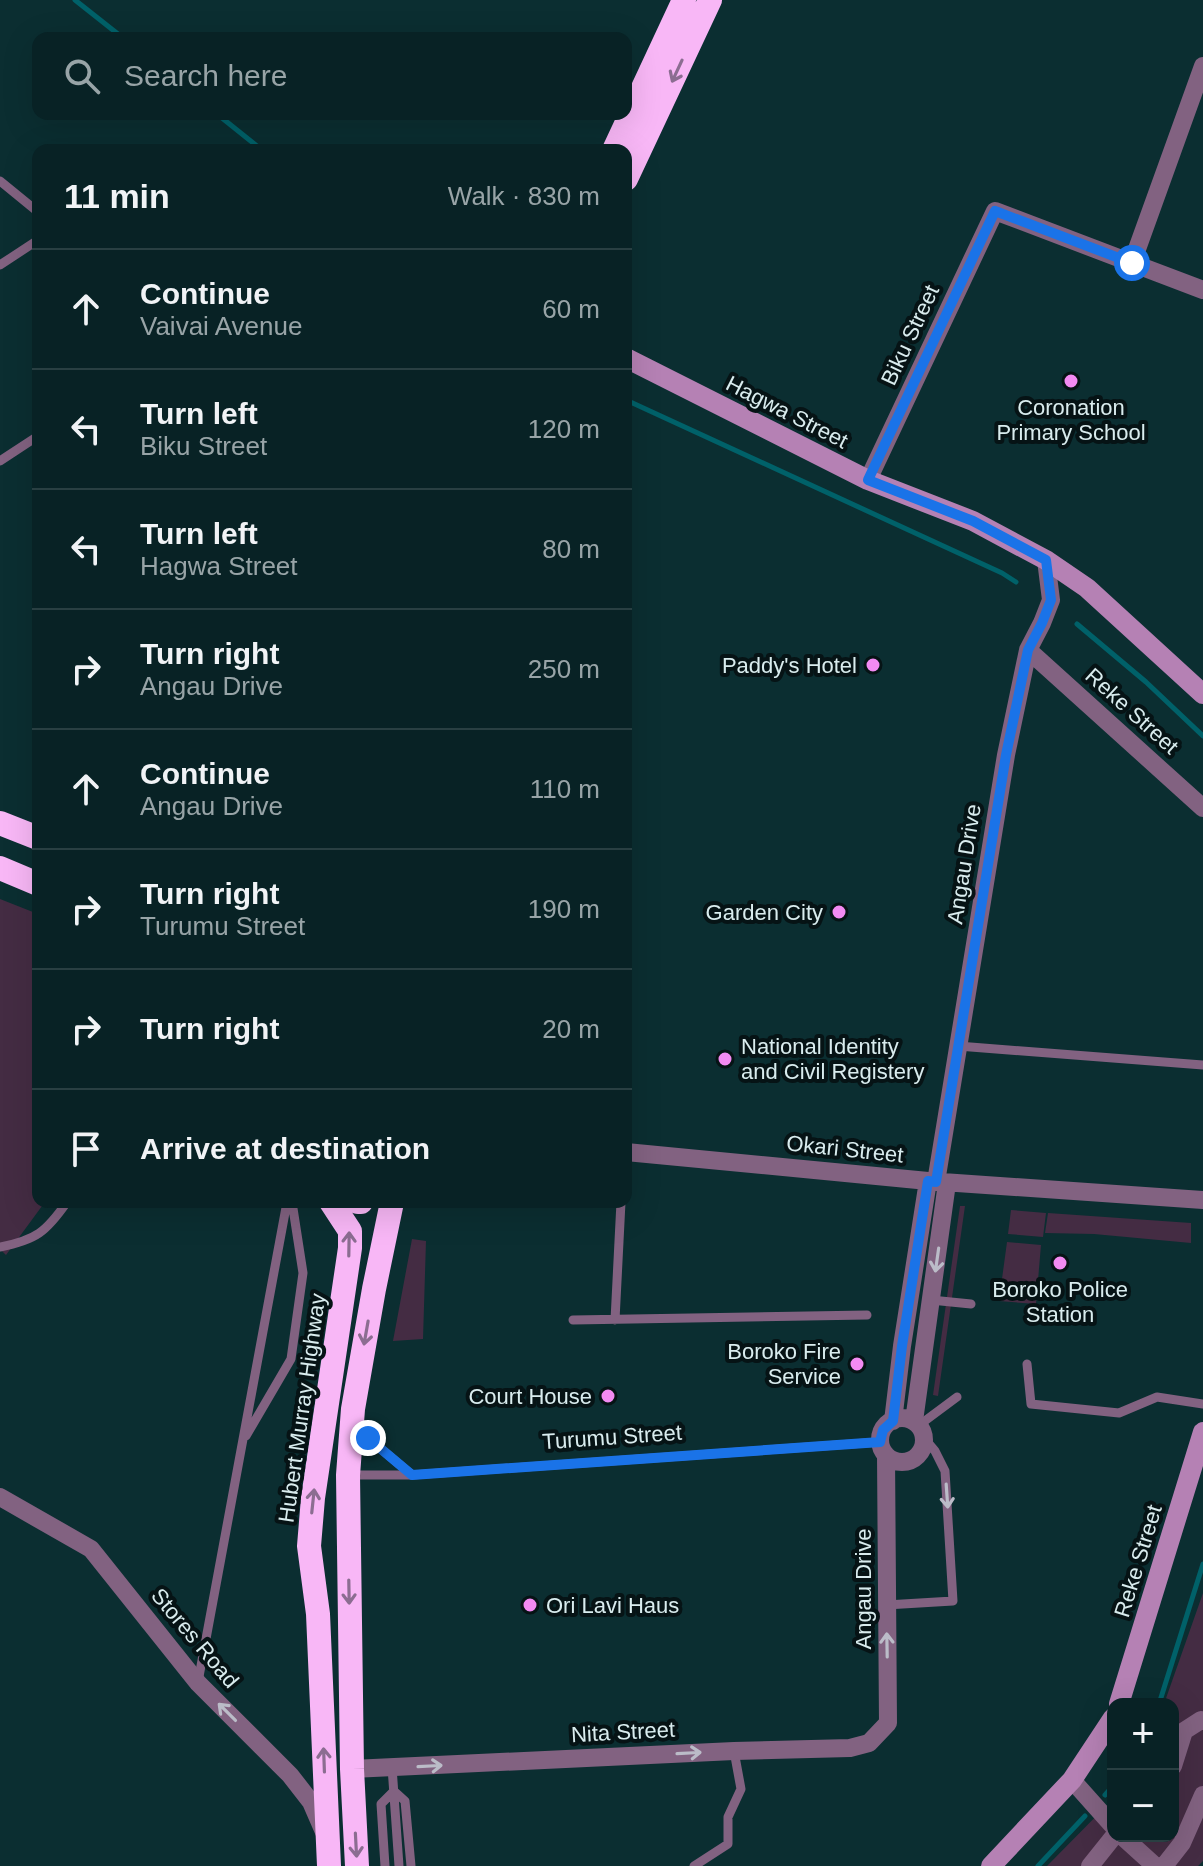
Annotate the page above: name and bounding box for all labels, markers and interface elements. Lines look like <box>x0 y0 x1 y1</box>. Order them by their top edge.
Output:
search box <box>32 32 632 120</box>
icon: search <box>60 54 104 98</box>
one-way arrow <box>669 58 684 82</box>
text: Search here <box>124 59 287 92</box>
text: 11 min <box>64 177 170 215</box>
text: Walk · 830 m <box>448 181 600 211</box>
route start <box>1114 245 1150 281</box>
text: Continue <box>140 277 270 310</box>
street label: Biku Street <box>876 281 944 389</box>
icon: ahead <box>64 287 108 331</box>
text: 60 m <box>542 294 600 324</box>
text: Vaivai Avenue <box>140 311 302 341</box>
street label: Hagwa Street <box>722 371 852 453</box>
marker: Coronation Primary School <box>1062 372 1080 390</box>
place label: Coronation Primary School <box>996 395 1146 445</box>
text: Turn left <box>140 397 258 430</box>
icon: left <box>64 407 108 451</box>
text: 120 m <box>528 414 600 444</box>
text: Biku Street <box>140 431 267 461</box>
text: Turn left <box>140 517 258 550</box>
icon: left <box>64 527 108 571</box>
text: 80 m <box>542 534 600 564</box>
text: Hagwa Street <box>140 551 298 581</box>
text: Turn right <box>140 637 279 670</box>
icon: right <box>64 647 108 691</box>
place label: Paddy's Hotel <box>722 653 857 678</box>
text: 250 m <box>528 654 600 684</box>
marker: Paddy's Hotel <box>864 656 882 674</box>
street label: Reke Street <box>1080 663 1184 759</box>
text: Angau Drive <box>140 671 283 701</box>
text: Continue <box>140 757 270 790</box>
icon: ahead <box>64 767 108 811</box>
text: 110 m <box>530 774 600 804</box>
text: Angau Drive <box>140 791 283 821</box>
street label: Angau Drive <box>942 802 986 926</box>
text: Turn right <box>140 877 279 910</box>
icon: right <box>64 887 108 931</box>
text: 190 m <box>528 894 600 924</box>
place label: Garden City <box>706 900 823 925</box>
marker: Garden City <box>830 903 848 921</box>
text: Turumu Street <box>140 911 305 941</box>
icon: right <box>64 1007 108 1051</box>
text: Turn right <box>140 1012 279 1045</box>
text: 20 m <box>542 1014 600 1044</box>
place label: National Identity and Civil Registery <box>741 1034 924 1084</box>
marker: National Identity and Civil Registery <box>716 1050 734 1068</box>
icon: arrive <box>64 1127 108 1171</box>
street label: Okari Street <box>785 1130 905 1168</box>
text: Arrive at destination <box>140 1132 430 1165</box>
one-way arrow <box>341 1231 357 1258</box>
one-way arrow <box>929 1247 944 1272</box>
marker: Boroko Police Station <box>1051 1254 1069 1272</box>
place label: Boroko Police Station <box>992 1277 1128 1327</box>
street label: Hubert Murray Highway <box>274 1292 330 1524</box>
one-way arrow <box>358 1320 373 1346</box>
place label: Boroko Fire Service <box>727 1339 841 1389</box>
marker: Boroko Fire Service <box>848 1355 866 1373</box>
place label: Court House <box>468 1384 592 1409</box>
marker: Court House <box>599 1387 617 1405</box>
route end <box>350 1420 386 1456</box>
street label: Turumu Street <box>541 1420 683 1454</box>
one-way arrow <box>939 1482 954 1509</box>
one-way arrow <box>306 1488 321 1515</box>
street label: Reke Street <box>1109 1502 1167 1620</box>
street label: Angau Drive <box>851 1528 876 1650</box>
one-way arrow <box>341 1578 357 1605</box>
street label: Stores Road <box>146 1583 244 1693</box>
place label: Ori Lavi Haus <box>546 1593 679 1618</box>
marker: Ori Lavi Haus <box>521 1596 539 1614</box>
one-way arrow <box>879 1632 894 1659</box>
map controls <box>1107 1698 1179 1842</box>
button: + <box>1107 1698 1179 1770</box>
one-way arrow <box>218 1703 237 1722</box>
street label: Nita Street <box>570 1717 676 1747</box>
one-way arrow <box>675 1746 702 1761</box>
one-way arrow <box>316 1747 331 1774</box>
one-way arrow <box>416 1758 443 1773</box>
button: − <box>1107 1770 1179 1842</box>
one-way arrow <box>348 1832 363 1858</box>

